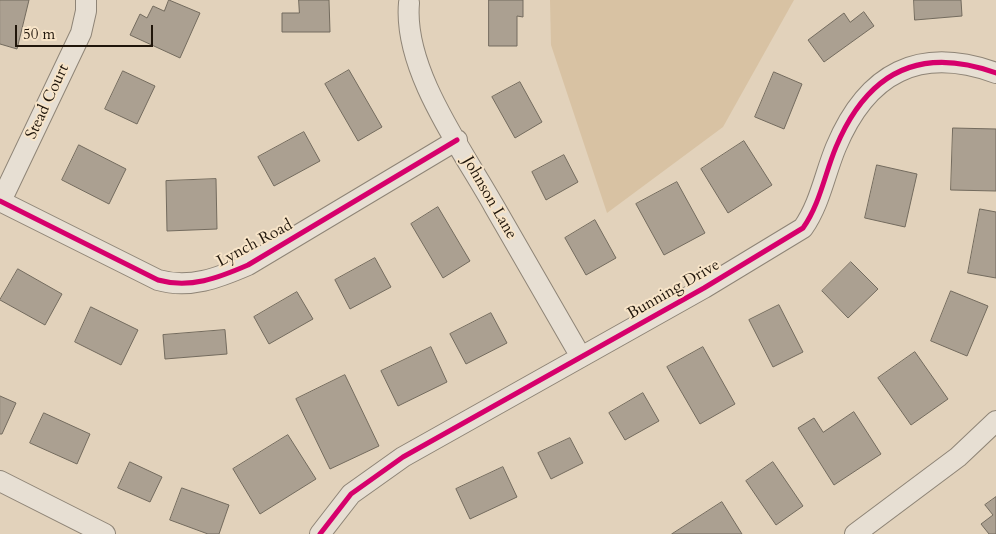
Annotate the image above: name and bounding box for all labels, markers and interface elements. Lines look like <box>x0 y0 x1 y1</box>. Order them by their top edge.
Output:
scale bar <box>18 15 155 47</box>
text: 50 m <box>23 24 55 44</box>
street label: Stead Court <box>22 61 74 143</box>
street label: Johnson Lane <box>458 153 520 243</box>
street label: Lynch Road <box>214 216 296 272</box>
street label: Bunning Drive <box>624 256 724 324</box>

